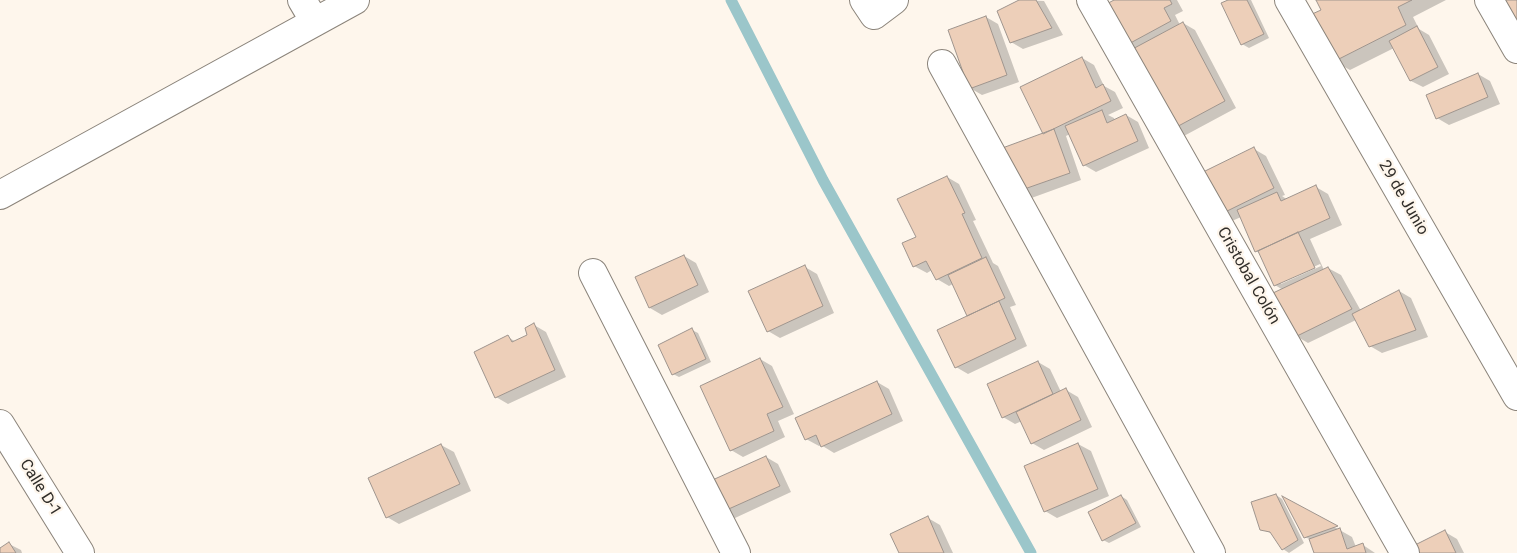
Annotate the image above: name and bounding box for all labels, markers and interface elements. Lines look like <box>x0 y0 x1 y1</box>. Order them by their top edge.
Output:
street label: 29 de Junio <box>1374 157 1432 239</box>
street label: Cristobal Colón <box>1212 224 1284 328</box>
street label: Calle D-1 <box>15 456 65 520</box>

